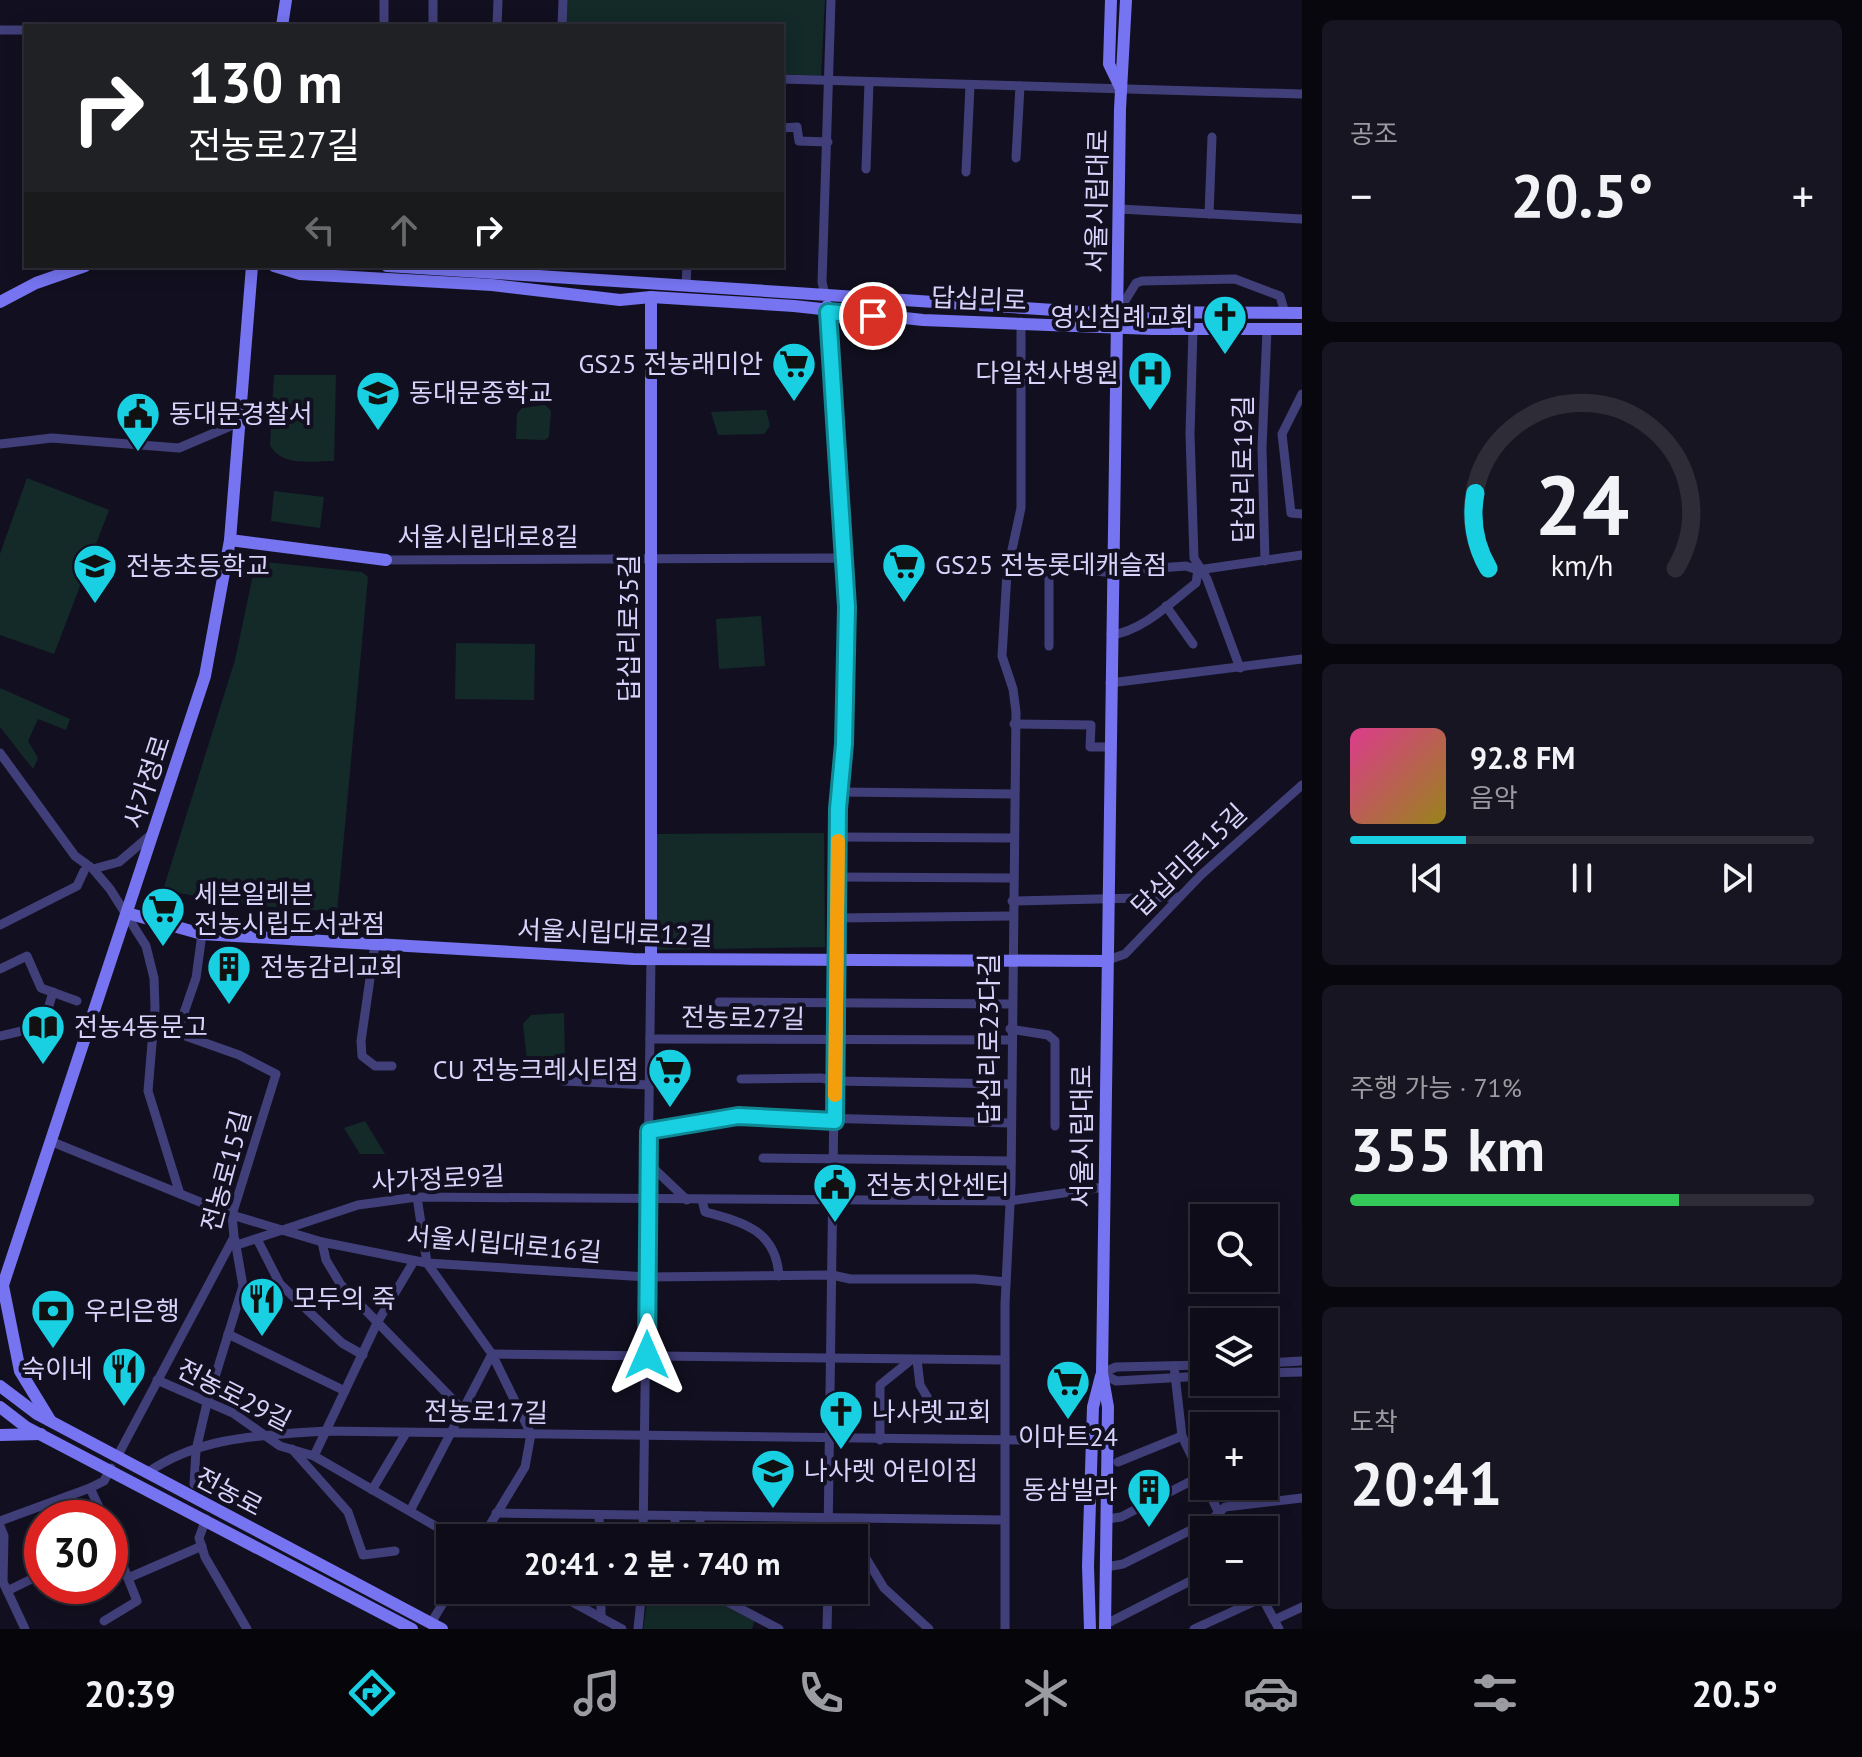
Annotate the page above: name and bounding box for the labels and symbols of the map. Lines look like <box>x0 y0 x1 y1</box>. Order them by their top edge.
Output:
street label: 서울시립대로 <box>1079 129 1114 273</box>
street label: 답십리로 <box>931 280 1027 317</box>
pin <box>839 282 907 350</box>
church icon: 영신침례교회 <box>1201 293 1249 356</box>
place label: 영신침례교회 <box>1050 300 1194 333</box>
supermarket icon: GS25 전농래미안 <box>770 340 818 403</box>
place label: GS25 전농래미안 <box>578 347 763 380</box>
hospital icon: 다일천사병원 <box>1126 349 1174 412</box>
place label: 다일천사병원 <box>975 356 1119 389</box>
school or university icon: 동대문중학교 <box>354 369 402 432</box>
place label: 동대문중학교 <box>409 376 553 409</box>
public building icon: 동대문경찰서 <box>114 390 162 453</box>
street label: 답십리로19길 <box>1226 395 1259 543</box>
place label: 동대문경찰서 <box>169 397 313 430</box>
street label: 서울시립대로8길 <box>397 520 579 553</box>
supermarket icon: GS25 전농롯데캐슬점 <box>880 541 928 604</box>
school or university icon: 전농초등학교 <box>71 542 119 605</box>
place label: GS25 전농롯데캐슬점 <box>935 548 1167 581</box>
place label: 전농초등학교 <box>126 549 270 582</box>
street label: 답십리로35길 <box>612 554 645 702</box>
street label: 사가정로 <box>116 731 177 832</box>
street label: 답십리로15길 <box>1124 796 1253 923</box>
place label: 세븐일레븐 전농시립도서관점 <box>194 877 385 940</box>
supermarket icon: 세븐일레븐 전농시립도서관점 <box>139 885 187 948</box>
street label: 서울시립대로12길 <box>517 913 713 952</box>
building icon: 전농감리교회 <box>205 943 253 1006</box>
place label: 전농감리교회 <box>260 950 404 983</box>
street label: 답십리로23다길 <box>972 953 1005 1125</box>
street label: 전농로27길 <box>681 1000 805 1035</box>
library icon: 전농4동문고 <box>19 1003 67 1066</box>
place label: 전농4동문고 <box>74 1010 208 1043</box>
supermarket icon: CU 전농크레시티점 <box>646 1046 694 1109</box>
place label: CU 전농크레시티점 <box>433 1053 639 1086</box>
street label: 서울시립대로 <box>1065 1064 1098 1208</box>
street label: 전농로15길 <box>194 1107 258 1235</box>
street label: 사가정로9길 <box>370 1159 506 1198</box>
public building icon: 전농치안센터 <box>811 1161 859 1224</box>
place label: 전농치안센터 <box>866 1168 1010 1201</box>
street label: 서울시립대로16길 <box>405 1219 603 1268</box>
restaurant icon: 모두의 죽 <box>238 1275 286 1338</box>
place label: 모두의 죽 <box>293 1282 396 1315</box>
bank icon: 우리은행 <box>29 1287 77 1350</box>
place label: 우리은행 <box>84 1294 180 1327</box>
position arrow <box>605 1313 689 1397</box>
restaurant icon: 숙이네 <box>100 1345 148 1408</box>
place label: 숙이네 <box>21 1352 93 1385</box>
street label: 전농로29길 <box>171 1352 297 1437</box>
supermarket icon: 이마트24 <box>1044 1358 1092 1421</box>
church icon: 나사렛교회 <box>817 1388 865 1451</box>
street label: 전농로17길 <box>424 1394 548 1429</box>
place label: 나사렛교회 <box>872 1395 992 1428</box>
place label: 이마트24 <box>1018 1420 1118 1453</box>
school or university icon: 나사렛 어린이집 <box>749 1447 797 1510</box>
place label: 나사렛 어린이집 <box>804 1454 978 1487</box>
street label: 전농로 <box>190 1460 269 1523</box>
building icon: 동삼빌라 <box>1125 1466 1173 1529</box>
place label: 동삼빌라 <box>1022 1473 1118 1506</box>
speed limit sign: 30 <box>24 1500 128 1604</box>

